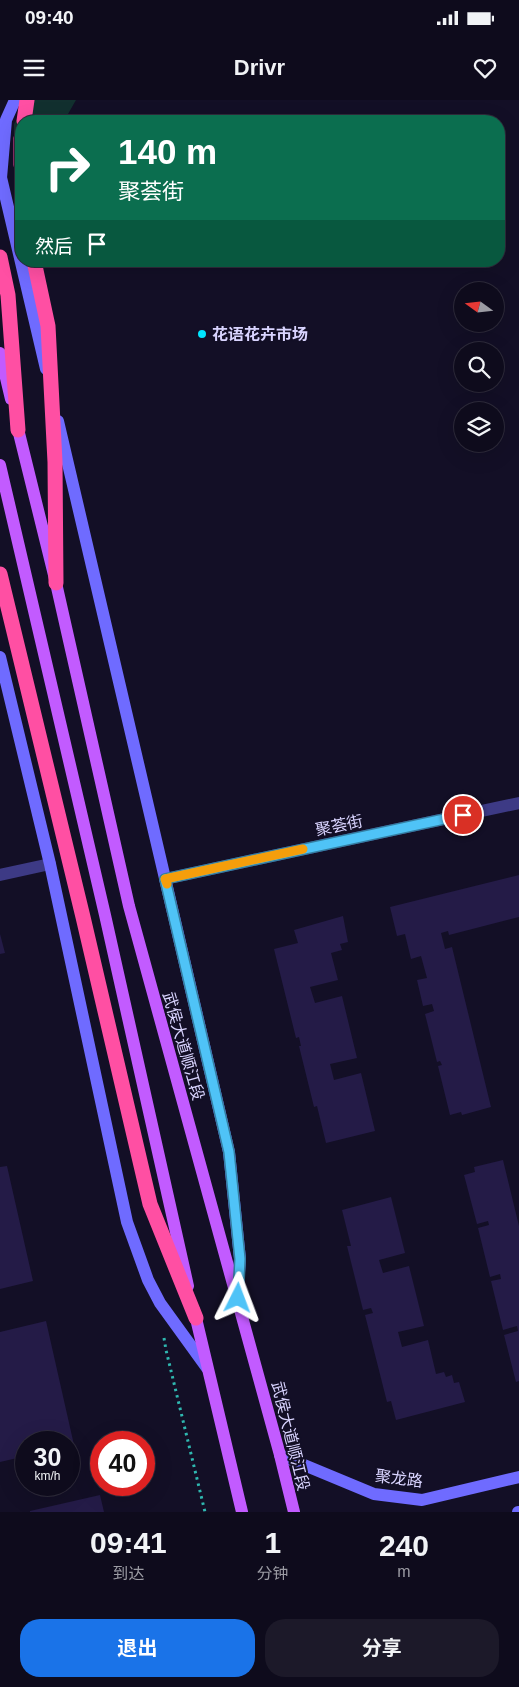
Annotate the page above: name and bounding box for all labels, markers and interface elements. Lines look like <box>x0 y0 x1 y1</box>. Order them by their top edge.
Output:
text: 09:40 <box>25 7 74 28</box>
icon: menu <box>20 54 48 82</box>
icon: heart <box>471 54 499 82</box>
text: Drivr <box>234 55 285 80</box>
text: 140 m <box>118 132 217 171</box>
icon: right <box>35 135 100 200</box>
text: 聚荟街 <box>118 179 184 204</box>
icon: arrive <box>83 230 111 258</box>
text: 然后 <box>35 236 73 257</box>
north arrow <box>454 282 504 332</box>
map controls <box>454 282 504 452</box>
place label: 花语花卉市场 <box>212 326 308 343</box>
marker: 花语花卉市场 <box>196 328 208 340</box>
button: search <box>454 342 504 392</box>
button: layers <box>454 402 504 452</box>
pin <box>442 794 484 836</box>
icon: arrive <box>449 801 477 829</box>
street label: 聚荟街 <box>314 812 364 839</box>
street label: 武侯大道顺江段 <box>160 990 207 1102</box>
position arrow <box>211 1271 263 1323</box>
street label: 武侯大道顺江段 <box>269 1380 312 1493</box>
speed limit sign: 40 <box>90 1431 155 1496</box>
text: 30 <box>34 1443 61 1471</box>
street label: 聚龙路 <box>374 1467 424 1490</box>
text: km/h <box>34 1469 61 1483</box>
text: 09:41 <box>90 1526 167 1559</box>
text: 1 <box>264 1526 281 1559</box>
text: 240 <box>379 1529 429 1562</box>
text: m <box>397 1563 411 1580</box>
text: 到达 <box>112 1565 144 1582</box>
text: 分钟 <box>257 1565 289 1582</box>
button: 退出 <box>20 1619 255 1677</box>
button: 分享 <box>265 1619 499 1677</box>

